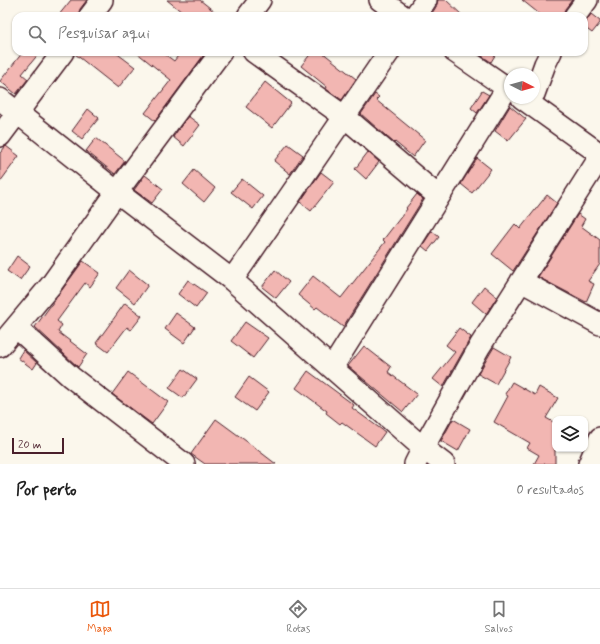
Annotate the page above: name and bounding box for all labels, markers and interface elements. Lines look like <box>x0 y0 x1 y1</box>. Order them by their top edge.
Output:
search box <box>12 12 588 56</box>
icon: search <box>26 23 48 45</box>
text: Pesquisar aqui <box>58 24 150 44</box>
north arrow <box>504 68 540 104</box>
map controls <box>552 416 588 452</box>
button: layers <box>552 416 588 452</box>
scale bar <box>12 436 64 455</box>
text: 20 m <box>18 438 41 452</box>
text: Por perto <box>16 479 77 501</box>
text: 0 resultados <box>516 482 584 499</box>
tab: Mapa <box>87 598 112 636</box>
tab: Rotas <box>286 598 310 636</box>
tab: Salvos <box>485 598 513 636</box>

